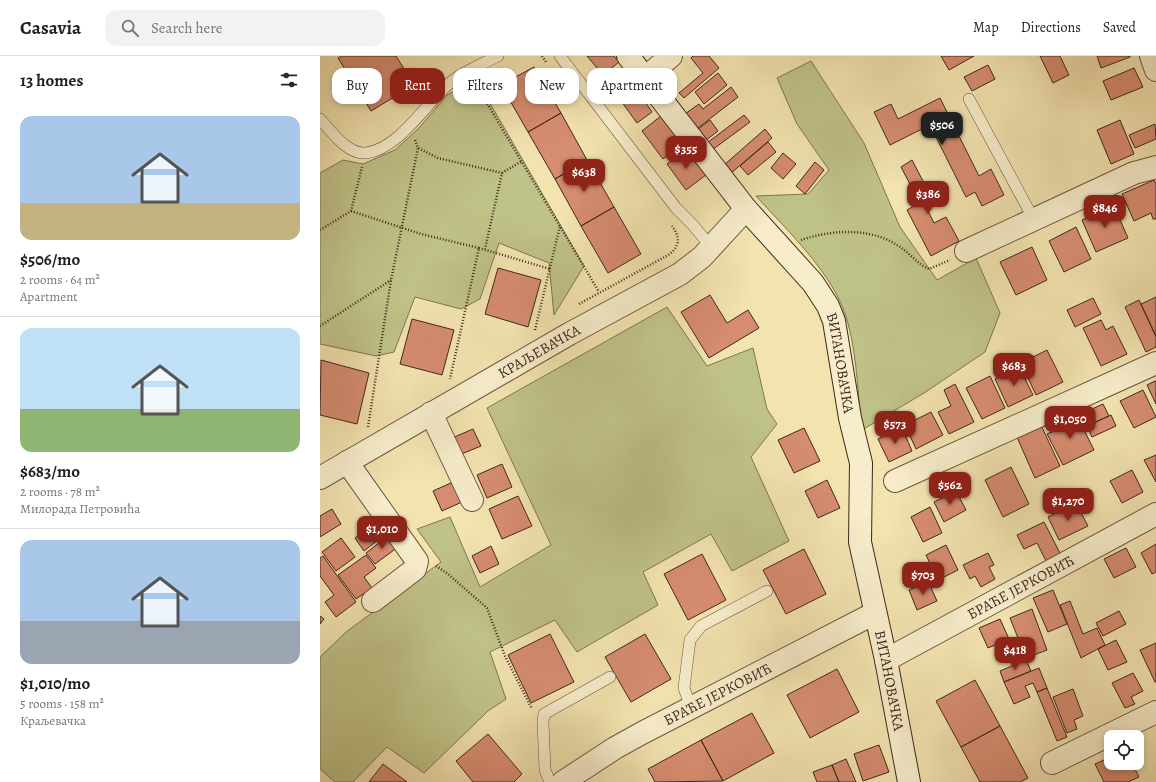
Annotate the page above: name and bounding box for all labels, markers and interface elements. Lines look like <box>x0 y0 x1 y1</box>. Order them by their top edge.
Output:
search box <box>105 10 385 46</box>
text: Casavia <box>20 15 81 41</box>
icon: search <box>119 17 141 39</box>
text: Search here <box>151 18 222 38</box>
text: Map <box>973 18 999 37</box>
text: Directions <box>1021 18 1081 37</box>
text: Saved <box>1103 18 1136 37</box>
chip: Buy <box>332 68 382 104</box>
chip: Rent <box>390 68 445 104</box>
chip: Filters <box>453 68 517 104</box>
chip: New <box>525 68 579 104</box>
chip: Apartment <box>587 68 677 104</box>
text: 13 homes <box>20 69 83 92</box>
icon: filters <box>278 69 300 91</box>
pin: $506 <box>918 112 966 146</box>
text: $506 <box>930 116 954 133</box>
pin: $355 <box>662 136 710 170</box>
text: $355 <box>675 140 697 157</box>
icon: home <box>124 142 196 214</box>
pin: $638 <box>560 159 608 193</box>
text: $638 <box>572 163 596 180</box>
pin: $386 <box>904 181 952 215</box>
text: $386 <box>916 185 940 202</box>
pin: $846 <box>1081 195 1129 229</box>
text: $846 <box>1093 199 1117 216</box>
text: $506/mo <box>20 248 80 271</box>
text: 2 rooms · 64 m² <box>20 271 100 288</box>
text: Apartment <box>20 288 78 305</box>
street label: ВИТАНОВАЧКА <box>821 309 859 415</box>
street label: КРАЉЕВАЧКА <box>494 320 584 383</box>
pin: $683 <box>990 353 1038 387</box>
icon: home <box>124 354 196 426</box>
text: $683 <box>1002 357 1026 374</box>
pin: $1,050 <box>1037 406 1103 440</box>
text: $1,050 <box>1054 410 1086 427</box>
pin: $573 <box>871 411 919 445</box>
text: $573 <box>884 415 906 432</box>
text: $683/mo <box>20 460 80 483</box>
pin: $562 <box>926 472 974 506</box>
text: $562 <box>938 476 962 493</box>
text: 2 rooms · 78 m² <box>20 483 100 500</box>
pin: $1,270 <box>1035 488 1101 522</box>
text: $1,270 <box>1052 492 1084 509</box>
text: Милорада Петровића <box>20 500 140 517</box>
pin: $1,010 <box>349 516 415 550</box>
text: $1,010 <box>366 520 398 537</box>
street label: БРАЋЕ ЈЕРКОВИЋ <box>964 550 1078 624</box>
pin: $703 <box>899 562 947 596</box>
icon: home <box>124 566 196 638</box>
text: $703 <box>911 566 935 583</box>
street label: ВИТАНОВАЧКА <box>870 628 909 733</box>
pin: $418 <box>991 637 1039 671</box>
text: $418 <box>1003 641 1027 658</box>
street label: БРАЋЕ ЈЕРКОВИЋ <box>660 658 775 730</box>
text: $1,010/mo <box>20 672 90 695</box>
text: 5 rooms · 158 m² <box>20 695 104 712</box>
text: Краљевачка <box>20 712 86 729</box>
map controls <box>1104 730 1144 770</box>
button: locate <box>1104 730 1144 770</box>

